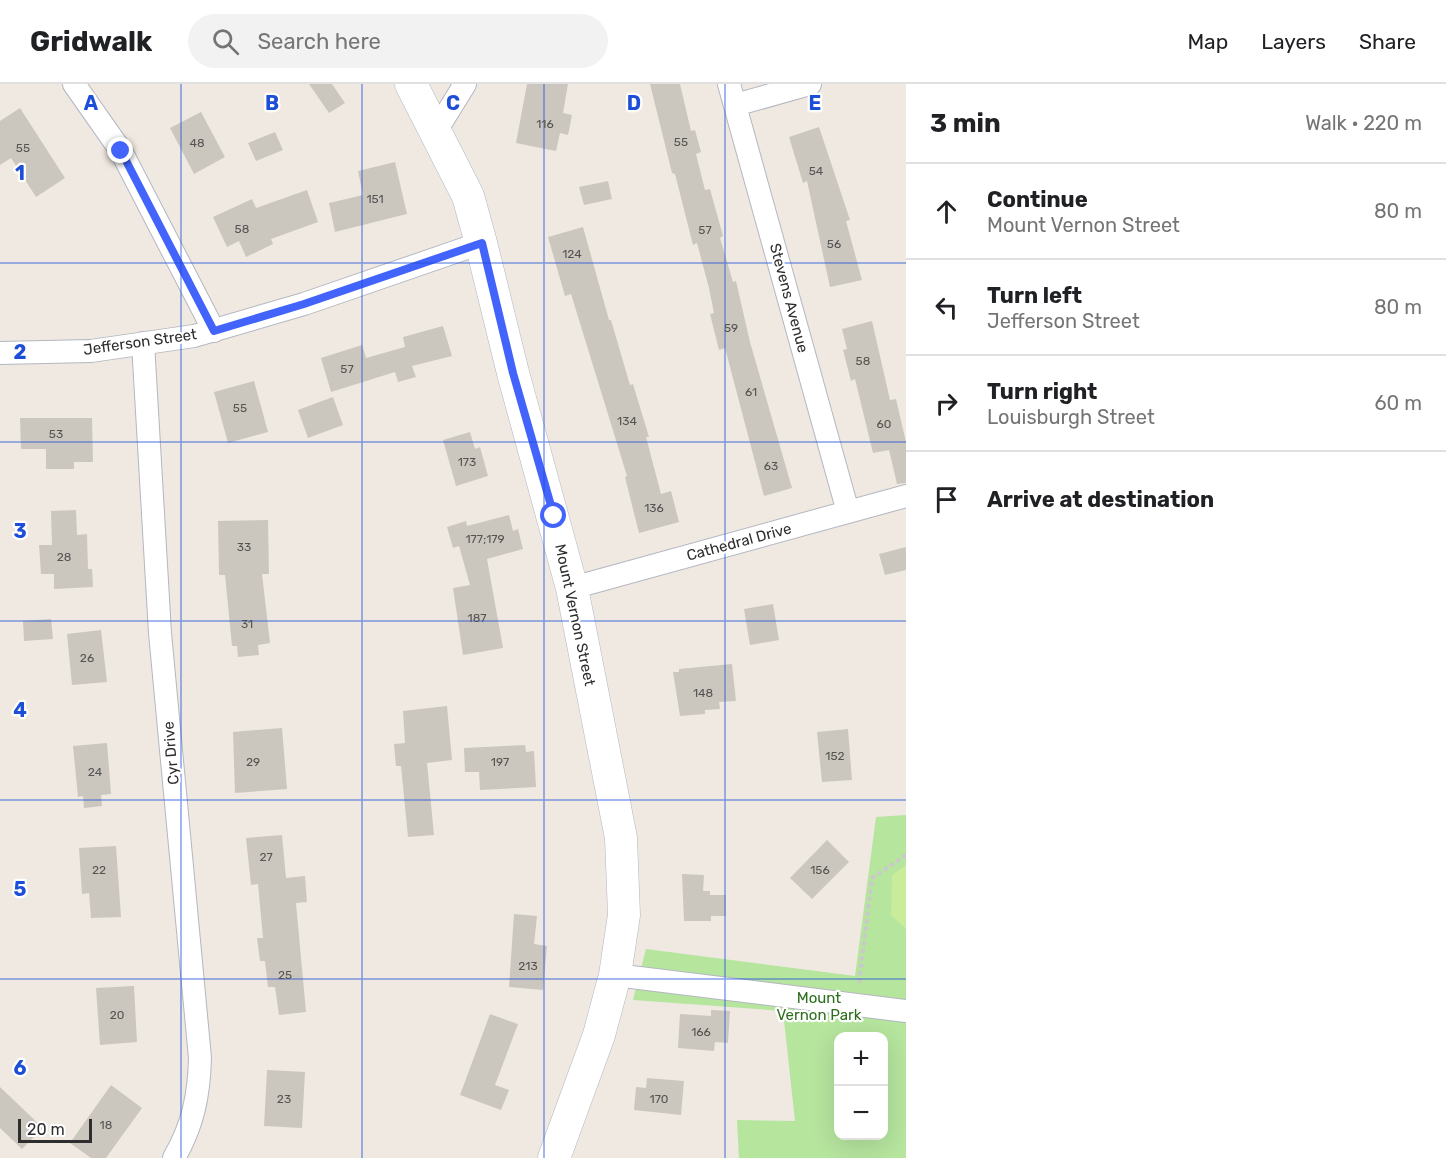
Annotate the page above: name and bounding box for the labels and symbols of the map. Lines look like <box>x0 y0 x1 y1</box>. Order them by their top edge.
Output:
text: A <box>84 91 99 115</box>
text: B <box>265 91 279 115</box>
text: C <box>446 91 460 115</box>
text: D <box>627 91 641 115</box>
text: E <box>809 91 821 115</box>
house number: 116 <box>536 117 554 131</box>
house number: 55 <box>674 135 688 149</box>
house number: 48 <box>189 136 205 150</box>
route end <box>107 137 133 163</box>
house number: 55 <box>16 141 30 155</box>
text: 1 <box>15 161 25 185</box>
house number: 54 <box>809 164 824 178</box>
house number: 151 <box>366 192 384 206</box>
house number: 58 <box>235 222 249 236</box>
house number: 57 <box>698 223 712 237</box>
house number: 56 <box>827 237 841 251</box>
street label: Stevens Avenue <box>766 241 812 355</box>
house number: 124 <box>562 247 582 261</box>
house number: 59 <box>724 321 738 335</box>
street label: Jefferson Street <box>82 325 198 359</box>
text: 2 <box>14 340 27 364</box>
house number: 58 <box>856 354 870 368</box>
house number: 57 <box>340 362 354 376</box>
house number: 61 <box>745 385 757 399</box>
house number: 55 <box>233 401 247 415</box>
house number: 134 <box>617 414 637 428</box>
house number: 60 <box>877 417 891 431</box>
house number: 53 <box>49 427 63 441</box>
house number: 173 <box>458 455 476 469</box>
house number: 63 <box>764 459 778 473</box>
house number: 136 <box>644 501 664 515</box>
route start <box>540 502 566 528</box>
text: 3 <box>13 519 27 543</box>
street label: Cathedral Drive <box>685 519 793 565</box>
house number: 177;179 <box>465 532 505 546</box>
house number: 33 <box>237 540 251 554</box>
street label: Mount Vernon Street <box>551 542 599 688</box>
house number: 28 <box>57 550 71 564</box>
house number: 187 <box>468 611 486 625</box>
house number: 31 <box>241 617 253 631</box>
house number: 26 <box>80 651 94 665</box>
house number: 148 <box>693 686 713 700</box>
text: 4 <box>13 698 27 722</box>
street label: Cyr Drive <box>159 721 183 785</box>
house number: 152 <box>825 749 845 763</box>
house number: 29 <box>246 755 260 769</box>
house number: 197 <box>491 755 509 769</box>
house number: 24 <box>88 765 103 779</box>
house number: 27 <box>259 850 273 864</box>
house number: 22 <box>92 863 106 877</box>
house number: 156 <box>810 863 830 877</box>
text: 5 <box>14 877 27 901</box>
house number: 213 <box>518 959 538 973</box>
house number: 25 <box>278 968 292 982</box>
park label: Mount Vernon Park <box>777 989 862 1024</box>
house number: 20 <box>110 1008 124 1022</box>
house number: 166 <box>691 1025 711 1039</box>
text: 6 <box>13 1056 27 1080</box>
house number: 23 <box>277 1092 291 1106</box>
house number: 170 <box>650 1092 668 1106</box>
scale bar <box>18 1116 92 1144</box>
house number: 18 <box>100 1118 112 1132</box>

